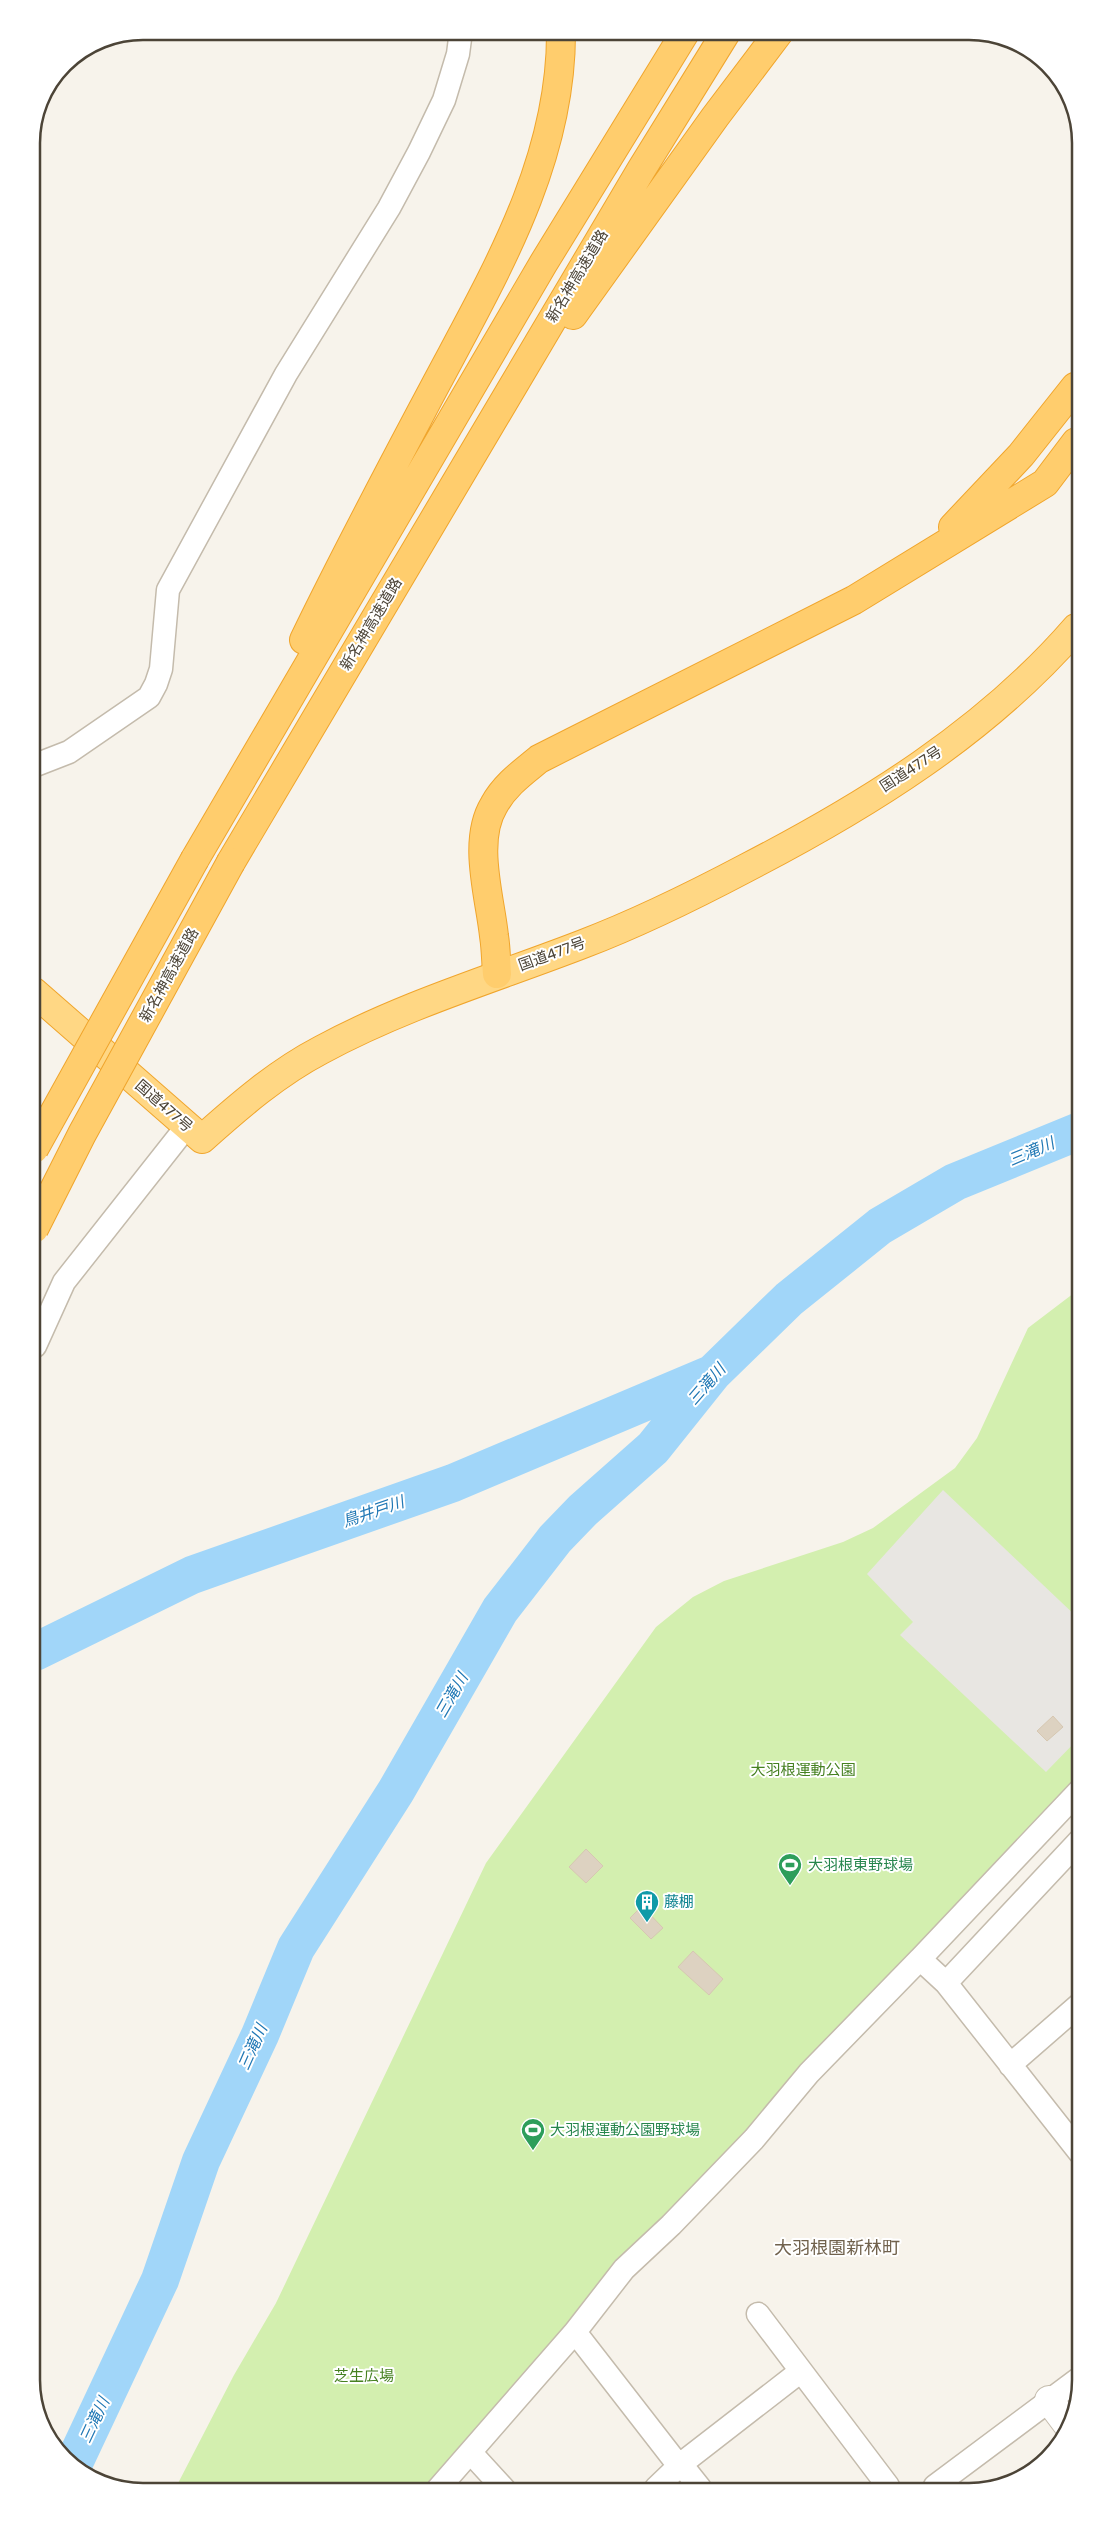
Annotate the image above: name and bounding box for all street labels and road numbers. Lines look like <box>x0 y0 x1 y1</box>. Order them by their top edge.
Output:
street label: 新名神高速道路 <box>541 226 611 325</box>
street label: 新名神高速道路 <box>335 574 405 673</box>
street label: 国道477号 <box>876 742 945 795</box>
street label: 新名神高速道路 <box>135 924 201 1025</box>
street label: 国道477号 <box>516 933 588 973</box>
street label: 国道477号 <box>132 1075 197 1135</box>

